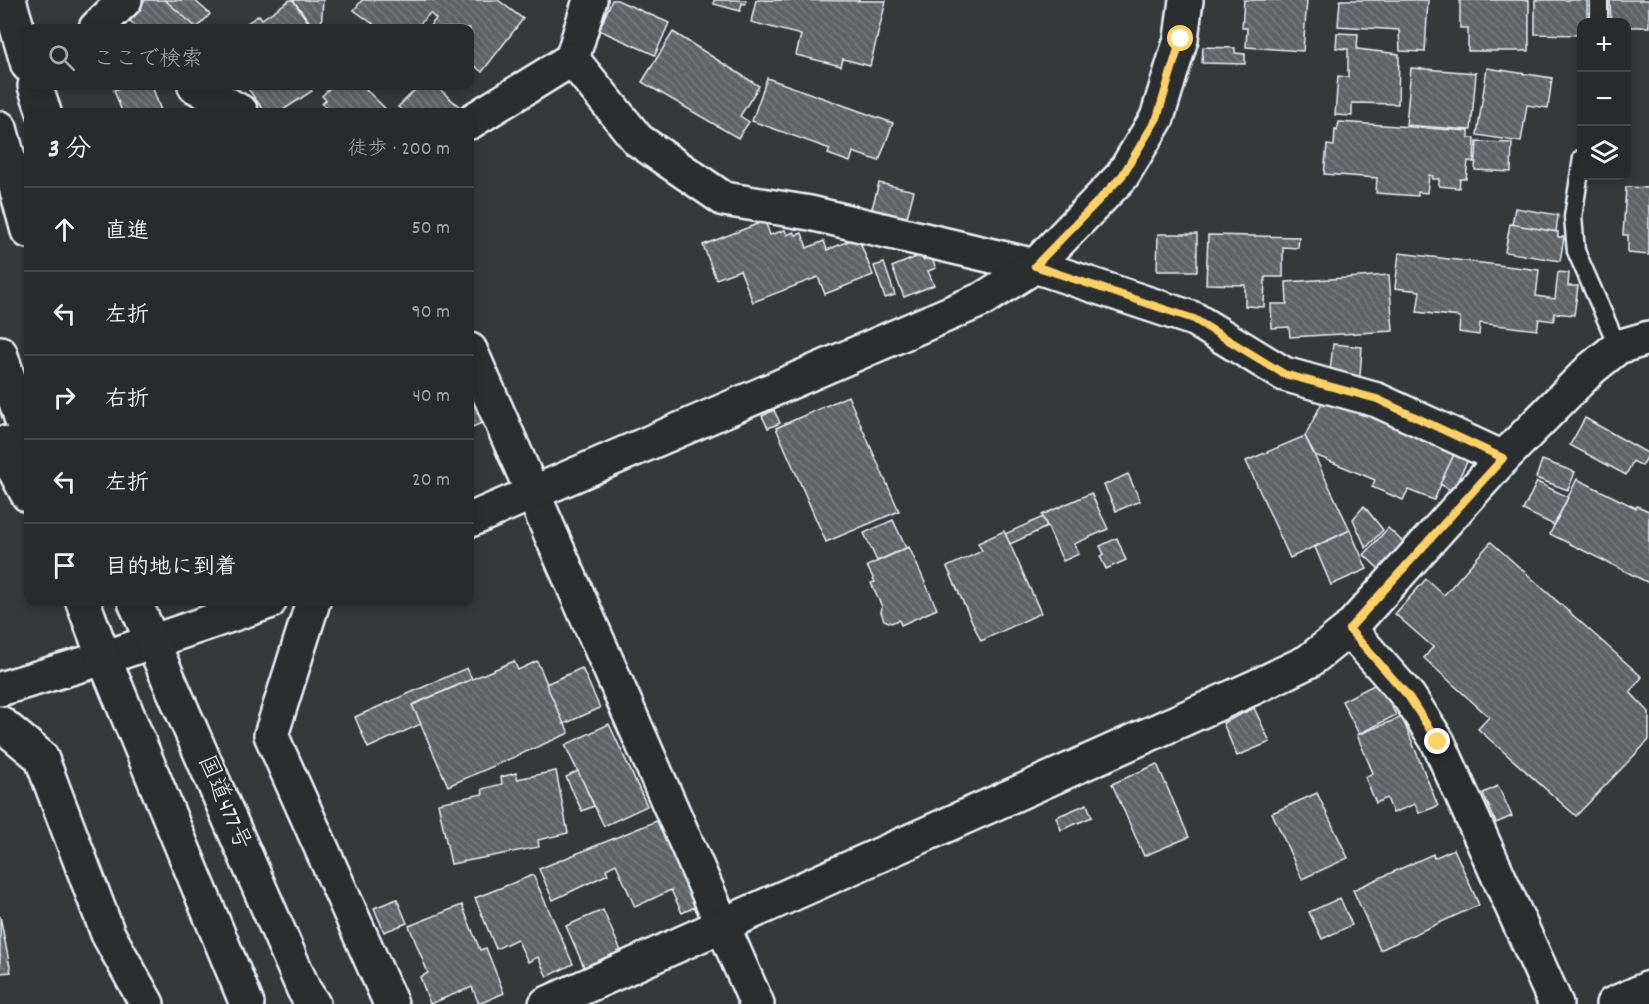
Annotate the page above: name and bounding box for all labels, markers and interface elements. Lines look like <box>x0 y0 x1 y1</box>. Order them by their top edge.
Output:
map controls <box>1577 18 1631 180</box>
button: + <box>1577 18 1631 72</box>
search box <box>24 24 474 90</box>
route start <box>1167 25 1193 51</box>
icon: search <box>45 41 78 74</box>
text: ここで検索 <box>93 45 203 76</box>
button: − <box>1577 72 1631 126</box>
button: layers <box>1577 126 1631 180</box>
text: 3 分 <box>48 132 92 169</box>
text: 徒歩 · 200 m <box>347 136 450 164</box>
icon: ahead <box>48 213 81 246</box>
text: 50 m <box>412 215 450 243</box>
text: 直進 <box>105 217 149 248</box>
icon: left <box>48 297 81 330</box>
text: 90 m <box>412 299 450 327</box>
text: 左折 <box>105 301 149 332</box>
icon: right <box>48 381 81 414</box>
text: 40 m <box>412 383 450 411</box>
text: 右折 <box>105 385 149 416</box>
icon: left <box>48 465 81 498</box>
text: 20 m <box>412 467 450 495</box>
text: 左折 <box>105 469 149 500</box>
icon: arrive <box>48 549 81 582</box>
text: 目的地に到着 <box>105 553 237 584</box>
route end <box>1424 728 1450 754</box>
street label: 国道477号 <box>188 750 258 856</box>

